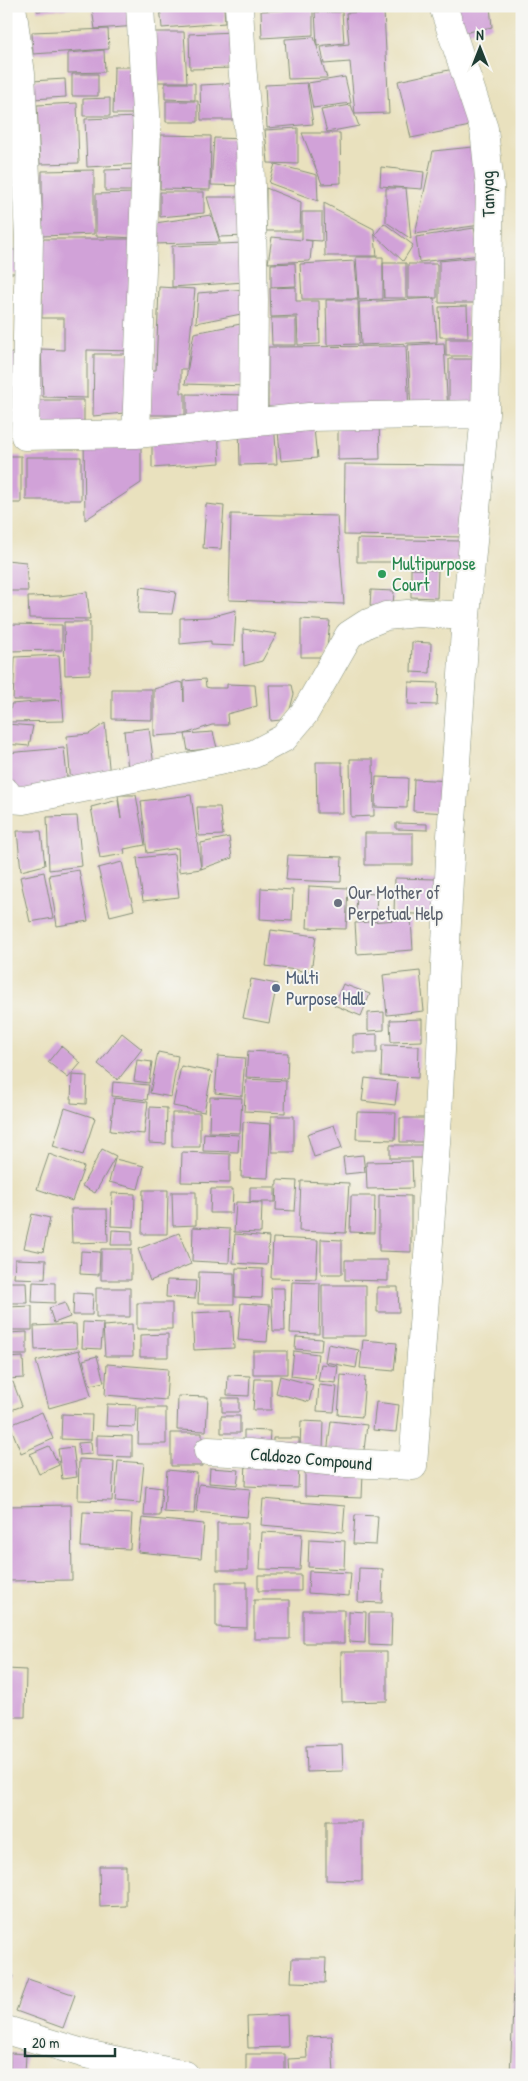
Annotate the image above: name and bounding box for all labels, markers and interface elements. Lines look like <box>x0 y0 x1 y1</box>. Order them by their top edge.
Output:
north arrow <box>456 22 506 72</box>
text: N <box>476 25 484 44</box>
street label: Tanyag <box>474 170 501 218</box>
place label: Multipurpose Court <box>392 551 476 597</box>
marker: Multipurpose Court <box>376 568 388 580</box>
place label: Our Mother of Perpetual Help <box>348 880 443 926</box>
marker: Our Mother of Perpetual Help <box>332 897 344 909</box>
place label: Multi Purpose Hall <box>286 965 365 1011</box>
marker: Multi Purpose Hall <box>270 982 282 994</box>
street label: Caldozo Compound <box>249 1441 373 1476</box>
scale bar <box>25 2026 115 2058</box>
text: 20 m <box>32 2032 59 2053</box>

